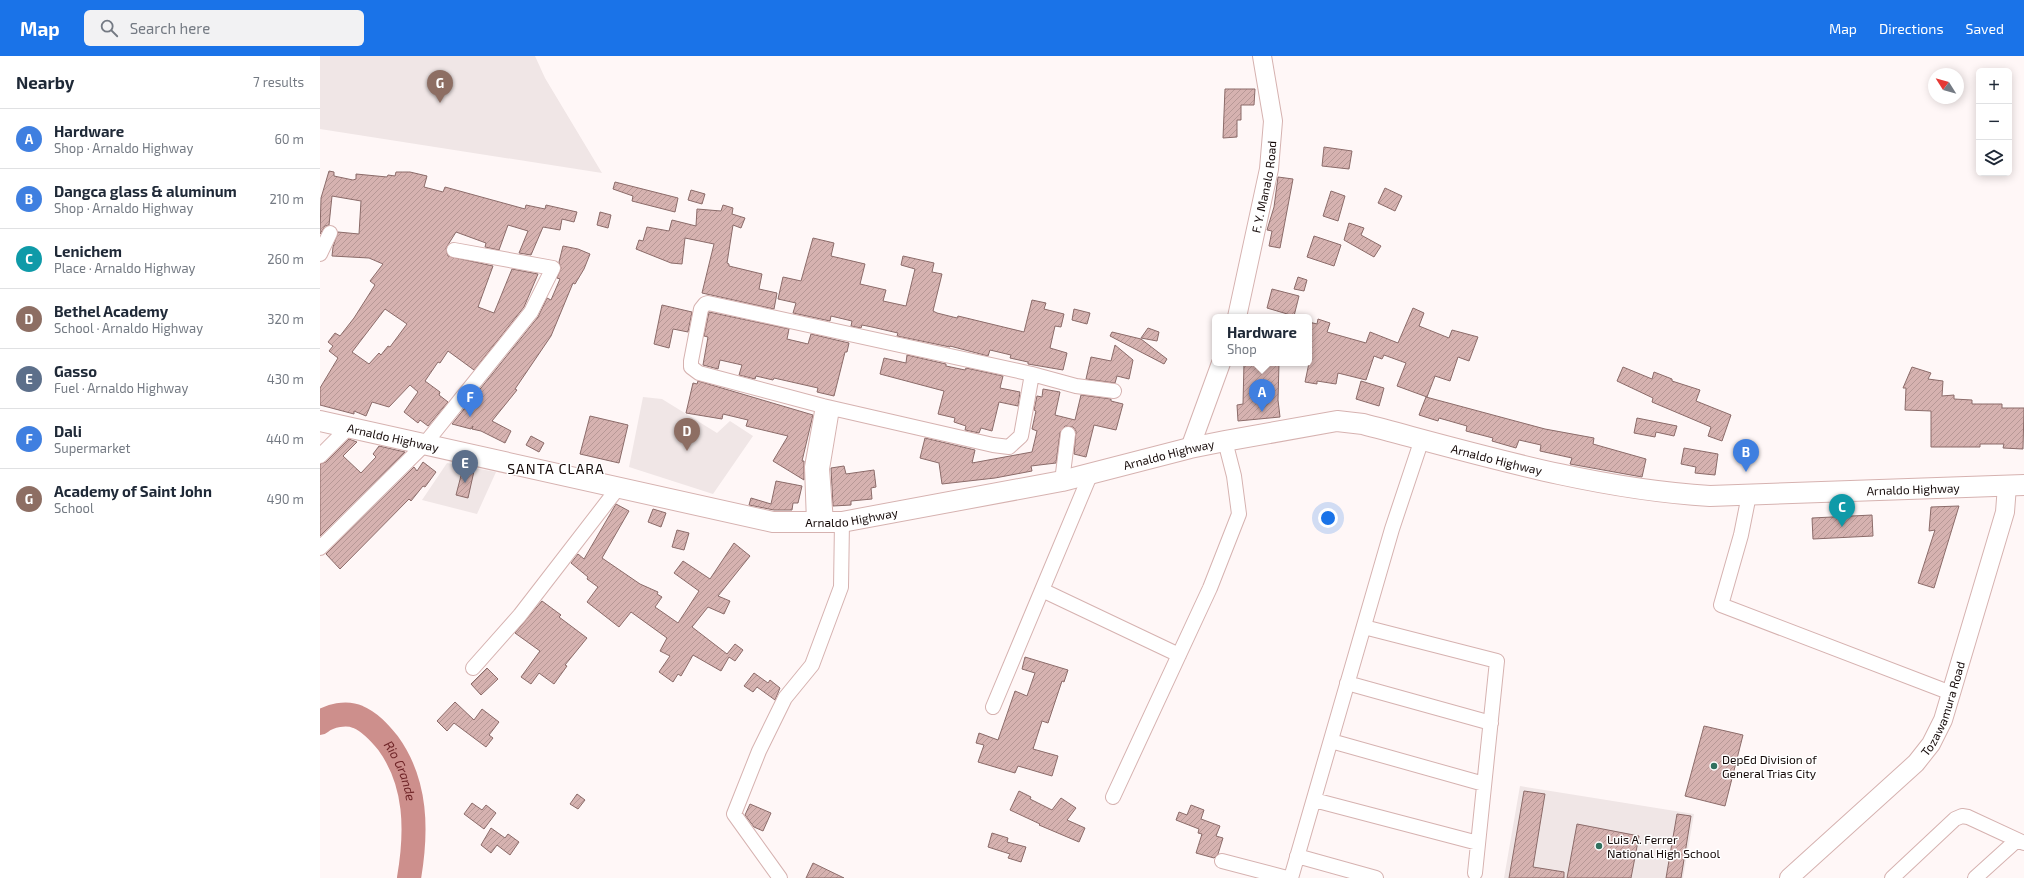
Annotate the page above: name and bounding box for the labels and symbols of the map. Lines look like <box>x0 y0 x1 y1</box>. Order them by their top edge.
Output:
north arrow <box>1928 68 1964 104</box>
pin: G <box>427 70 453 103</box>
street label: F. Y. Manalo Road <box>1248 140 1278 234</box>
pin: A <box>1249 379 1275 412</box>
pin: F <box>457 384 483 417</box>
pin: D <box>674 418 700 451</box>
street label: Arnaldo Highway <box>346 420 441 454</box>
street label: Arnaldo Highway <box>1122 436 1216 472</box>
pin: B <box>1733 439 1759 472</box>
street label: Arnaldo Highway <box>1450 441 1544 477</box>
pin: E <box>452 450 478 483</box>
district label: SANTA CLARA <box>507 460 605 477</box>
street label: Arnaldo Highway <box>1866 480 1961 498</box>
pin: C <box>1829 494 1855 527</box>
street label: Arnaldo Highway <box>805 505 900 529</box>
your location <box>1318 508 1338 528</box>
street label: Tozawamura Road <box>1918 660 1967 758</box>
water label: Rio Grande <box>381 737 419 802</box>
place label: DepEd Division of General Trias City <box>1722 752 1817 780</box>
marker: DepEd Division of General Trias City <box>1709 761 1719 771</box>
place label: Luis A. Ferrer National High School <box>1607 832 1720 860</box>
marker: Luis A. Ferrer National High School <box>1594 841 1604 851</box>

